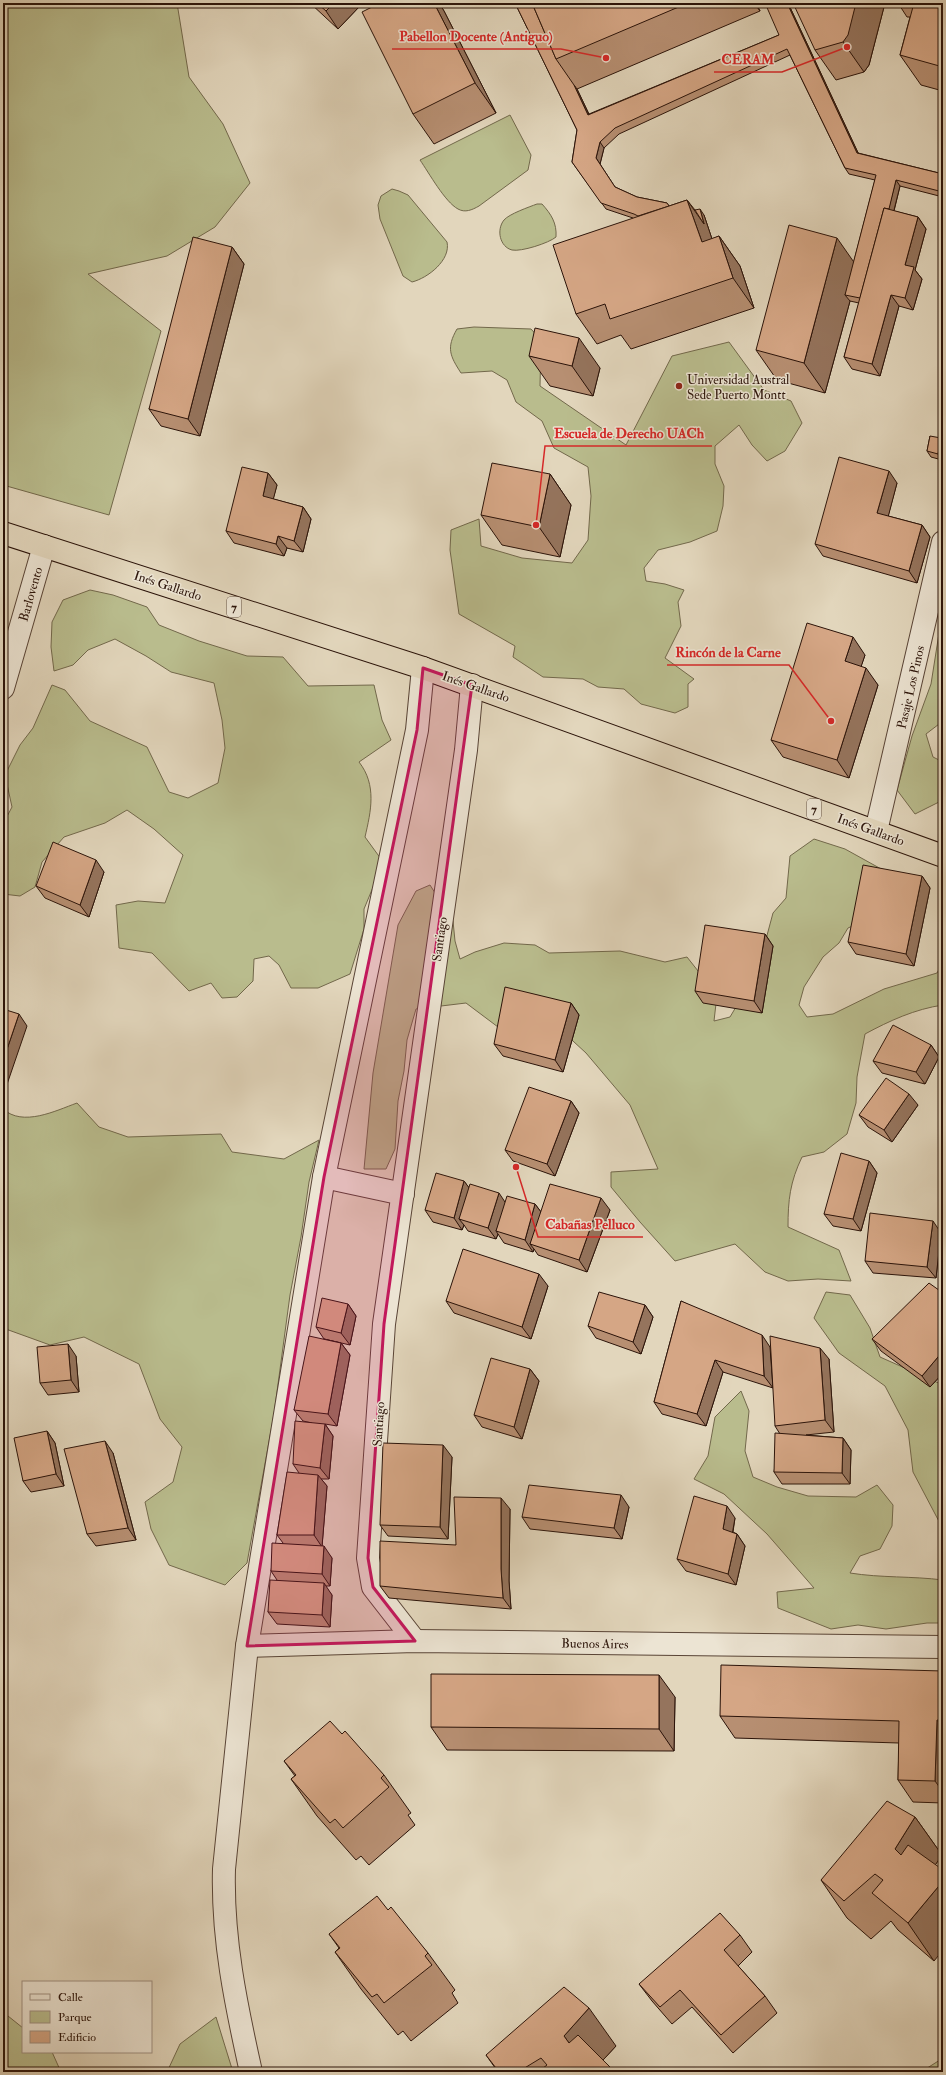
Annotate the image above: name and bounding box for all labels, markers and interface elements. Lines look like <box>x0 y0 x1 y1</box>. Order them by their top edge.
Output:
callout: Pabellon Docente (Antiguo) <box>392 23 561 49</box>
text: Pabellon Docente (Antiguo) <box>399 28 553 46</box>
callout: CERAM <box>714 46 782 72</box>
text: CERAM <box>722 51 775 68</box>
place label: Universidad Austral Sede Puerto Montt <box>687 372 790 403</box>
marker: Universidad Austral Sede Puerto Montt <box>674 381 684 391</box>
callout: Escuela de Derecho UACh <box>545 420 712 446</box>
text: Escuela de Derecho UACh <box>554 425 705 442</box>
street label: Barlovento <box>16 565 46 623</box>
street label: Inés Gallardo <box>132 567 204 604</box>
road number: 7 <box>227 597 241 617</box>
callout: Rincón de la Carne <box>667 639 789 665</box>
text: Rincón de la Carne <box>675 644 781 661</box>
street label: Pasaje Los Pinos <box>894 644 928 730</box>
street label: Inés Gallardo <box>440 668 512 706</box>
road number: 7 <box>807 799 821 819</box>
street label: Inés Gallardo <box>835 810 906 849</box>
street label: Santiago <box>429 916 451 962</box>
callout: Cabañas Pelluco <box>538 1211 643 1237</box>
text: Cabañas Pelluco <box>545 1216 635 1233</box>
street label: Santiago <box>369 1401 389 1447</box>
street label: Buenos Aires <box>561 1635 629 1653</box>
legend <box>22 1981 152 2053</box>
text: Calle <box>58 1990 83 2005</box>
text: Parque <box>58 2010 92 2025</box>
text: Edificio <box>58 2030 96 2045</box>

